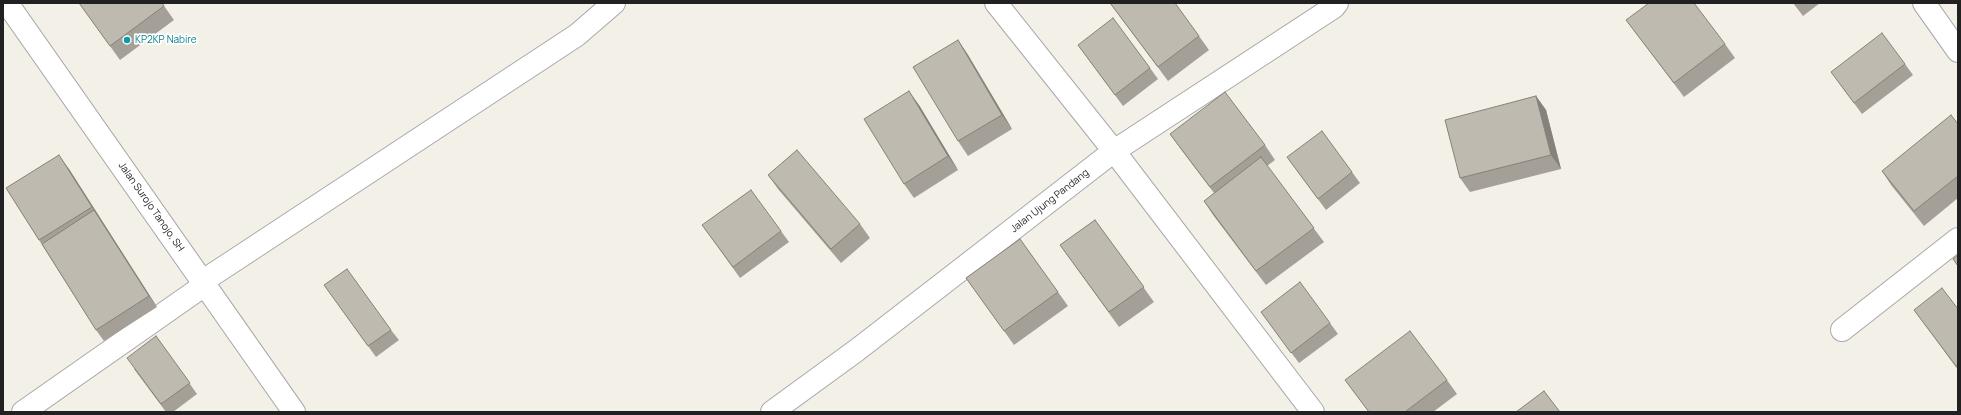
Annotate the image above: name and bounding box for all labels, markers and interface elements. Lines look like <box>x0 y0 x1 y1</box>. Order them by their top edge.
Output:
place label: KP2KP Nabire <box>135 34 197 46</box>
marker: KP2KP Nabire <box>122 35 132 45</box>
street label: Jalan Surojo Tanojo, SH <box>116 160 186 254</box>
street label: Jalan Ujung Pandang <box>1008 167 1092 235</box>

